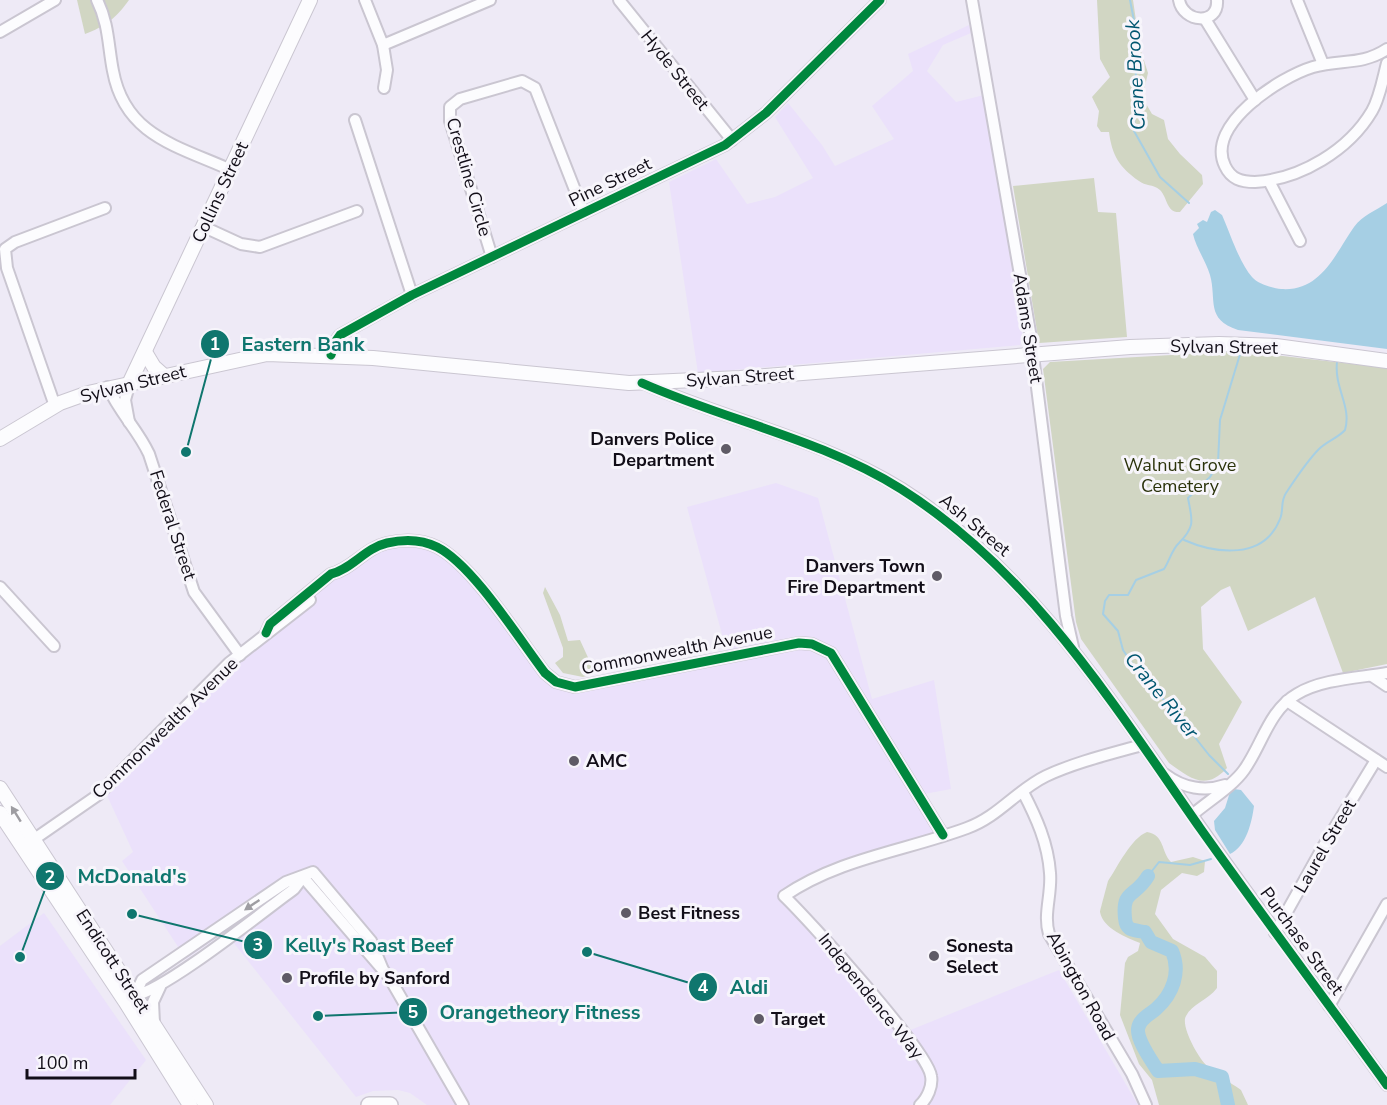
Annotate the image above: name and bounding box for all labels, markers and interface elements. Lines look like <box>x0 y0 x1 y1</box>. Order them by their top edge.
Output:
water label: Crane Brook <box>1119 18 1152 131</box>
street label: Hyde Street <box>635 25 715 116</box>
street label: Crestline Circle <box>441 115 497 239</box>
street label: Collins Street <box>186 137 254 246</box>
street label: Pine Street <box>565 151 656 212</box>
street label: Adams Street <box>1007 271 1049 385</box>
callout: Eastern Bank <box>200 325 376 363</box>
text: Eastern Bank <box>242 331 366 358</box>
text: 1 <box>210 332 220 356</box>
street label: Sylvan Street <box>1170 334 1279 360</box>
street label: Sylvan Street <box>78 359 189 409</box>
street label: Sylvan Street <box>685 361 795 393</box>
place label: Danvers Police Department <box>590 427 714 472</box>
marker: Danvers Police Department <box>719 442 733 456</box>
park label: Walnut Grove Cemetery <box>1124 453 1236 498</box>
street label: Federal Street <box>144 467 202 584</box>
street label: Ash Street <box>934 488 1016 562</box>
place label: Danvers Town Fire Department <box>787 554 925 599</box>
marker: Danvers Town Fire Department <box>930 569 944 583</box>
street label: Commonwealth Avenue <box>579 620 775 680</box>
water label: Crane River <box>1118 646 1205 745</box>
street label: Commonwealth Avenue <box>87 652 243 804</box>
place label: AMC <box>586 749 627 773</box>
marker: AMC <box>567 754 581 768</box>
street label: Laurel Street <box>1289 794 1362 897</box>
one-way arrow <box>11 806 22 823</box>
callout: McDonald's <box>35 857 198 895</box>
text: McDonald's <box>77 863 187 890</box>
text: 2 <box>45 865 55 889</box>
street label: Purchase Street <box>1255 882 1350 1000</box>
one-way arrow <box>244 899 260 910</box>
place label: Best Fitness <box>638 901 740 925</box>
street label: Endicott Street <box>70 904 156 1018</box>
marker: Best Fitness <box>619 906 633 920</box>
callout: Kelly's Roast Beef <box>243 926 466 964</box>
street label: Abington Road <box>1041 927 1121 1045</box>
street label: Independence Way <box>813 928 930 1064</box>
text: Kelly's Roast Beef <box>285 932 454 959</box>
text: 3 <box>253 933 263 957</box>
place label: Sonesta Select <box>946 934 1013 979</box>
marker: Sonesta Select <box>927 949 941 963</box>
place label: Profile by Sanford <box>299 966 450 990</box>
callout: Aldi <box>688 968 780 1006</box>
marker: Profile by Sanford <box>280 971 294 985</box>
text: Aldi <box>730 974 768 1001</box>
text: 4 <box>698 975 709 999</box>
callout: Orangetheory Fitness <box>398 993 653 1031</box>
text: Orangetheory Fitness <box>439 999 641 1026</box>
text: 5 <box>408 1000 419 1024</box>
place label: Target <box>771 1007 825 1031</box>
marker: Target <box>752 1012 766 1026</box>
scale bar <box>27 1042 135 1080</box>
text: 100 m <box>36 1051 88 1075</box>

